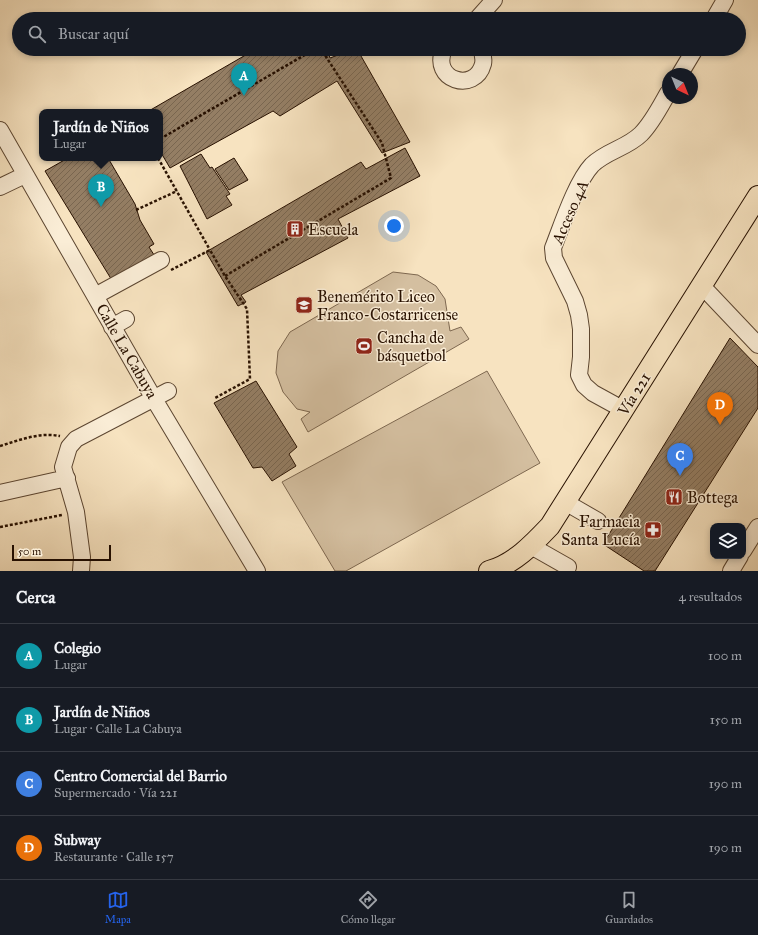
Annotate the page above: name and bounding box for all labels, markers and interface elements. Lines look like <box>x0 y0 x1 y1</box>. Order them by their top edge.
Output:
search box <box>12 12 746 56</box>
icon: search <box>26 23 48 45</box>
text: Buscar aquí <box>58 25 129 43</box>
pin: A <box>231 63 257 96</box>
north arrow <box>662 68 698 104</box>
popup <box>39 109 163 161</box>
text: Jardín de Niños <box>53 118 149 136</box>
text: Lugar <box>53 136 86 152</box>
pin: B <box>88 174 114 207</box>
street label: Acceso 4A <box>547 177 593 248</box>
your location <box>384 216 404 236</box>
building icon: Escuela <box>285 219 305 239</box>
place label: Escuela <box>308 220 359 239</box>
place label: Benemérito Liceo Franco-Costarricense <box>317 287 459 324</box>
school or university icon: Benemérito Liceo Franco-Costarricense <box>294 295 314 315</box>
street label: Calle La Cabuya <box>92 300 162 402</box>
place label: Cancha de básquetbol <box>377 328 447 366</box>
sports icon: Cancha de básquetbol <box>354 336 374 356</box>
street label: Vía 221 <box>613 369 655 420</box>
pin: D <box>707 392 733 425</box>
pin: C <box>667 443 693 476</box>
restaurant icon: Bottega <box>664 487 684 507</box>
place label: Bottega <box>687 488 738 508</box>
place label: Farmacia Santa Lucía <box>561 512 640 549</box>
pharmacy icon: Farmacia Santa Lucía <box>643 520 663 540</box>
map controls <box>710 523 746 559</box>
button: layers <box>710 523 746 559</box>
scale bar <box>12 543 111 562</box>
text: 50 m <box>18 545 41 558</box>
text: Cerca <box>16 587 55 608</box>
text: 4 resultados <box>679 589 742 605</box>
text: Colegio <box>54 639 101 657</box>
text: A <box>25 648 33 664</box>
text: 100 m <box>708 648 742 664</box>
text: Lugar <box>54 657 87 673</box>
text: Jardín de Niños <box>54 703 150 721</box>
text: B <box>25 712 33 728</box>
text: 150 m <box>710 712 742 728</box>
text: Lugar · Calle La Cabuya <box>54 721 182 737</box>
text: Centro Comercial del Barrio <box>54 767 227 785</box>
text: C <box>25 776 33 792</box>
text: 190 m <box>709 776 742 792</box>
text: Supermercado · Vía 221 <box>54 785 177 801</box>
text: Subway <box>54 831 101 849</box>
text: D <box>24 840 34 856</box>
text: 190 m <box>709 840 742 856</box>
text: Restaurante · Calle 157 <box>54 849 174 865</box>
tab: Mapa <box>105 889 131 926</box>
tab: Cómo llegar <box>341 889 395 926</box>
tab: Guardados <box>605 889 653 926</box>

